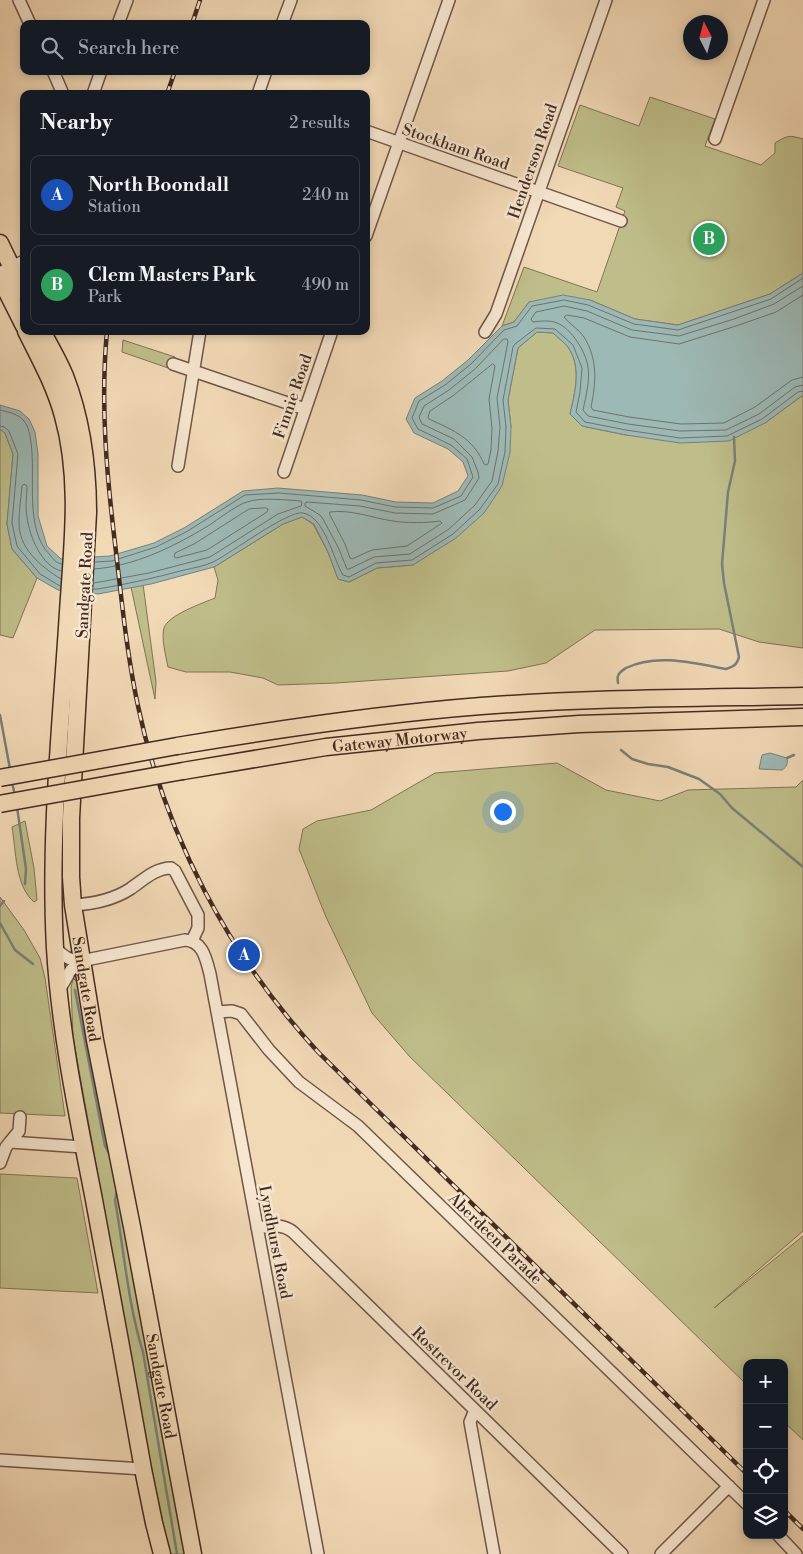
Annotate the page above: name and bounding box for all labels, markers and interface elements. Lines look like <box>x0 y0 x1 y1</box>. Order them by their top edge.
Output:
north arrow <box>683 15 728 60</box>
search box <box>20 20 370 75</box>
icon: search <box>38 34 66 62</box>
text: Search here <box>78 36 179 60</box>
street label: Henderson Road <box>504 101 562 222</box>
text: Nearby <box>40 110 113 136</box>
text: 2 results <box>289 113 350 133</box>
street label: Stockham Road <box>399 119 512 175</box>
text: North Boondall <box>88 173 229 197</box>
text: A <box>51 185 63 205</box>
text: 240 m <box>302 185 349 205</box>
text: Station <box>88 197 141 217</box>
pin: B <box>693 220 725 258</box>
text: Clem Masters Park <box>88 263 256 287</box>
text: B <box>51 275 63 295</box>
text: 490 m <box>302 275 349 295</box>
text: Park <box>88 287 121 307</box>
street label: Finnie Road <box>269 351 317 441</box>
street label: Sandgate Road <box>72 531 98 639</box>
street label: Gateway Motorway <box>331 723 468 757</box>
your location <box>490 799 516 825</box>
street label: Sandgate Road <box>67 935 104 1043</box>
pin: A <box>228 936 260 974</box>
street label: Lyndhurst Road <box>254 1184 296 1301</box>
street label: Aberdeen Parade <box>443 1188 547 1289</box>
street label: Rostrevor Road <box>407 1323 501 1415</box>
street label: Sandgate Road <box>141 1332 180 1440</box>
map controls <box>743 1359 788 1539</box>
button: + <box>743 1359 788 1404</box>
button: − <box>743 1404 788 1449</box>
button: locate <box>743 1449 788 1494</box>
button: layers <box>743 1494 788 1539</box>

